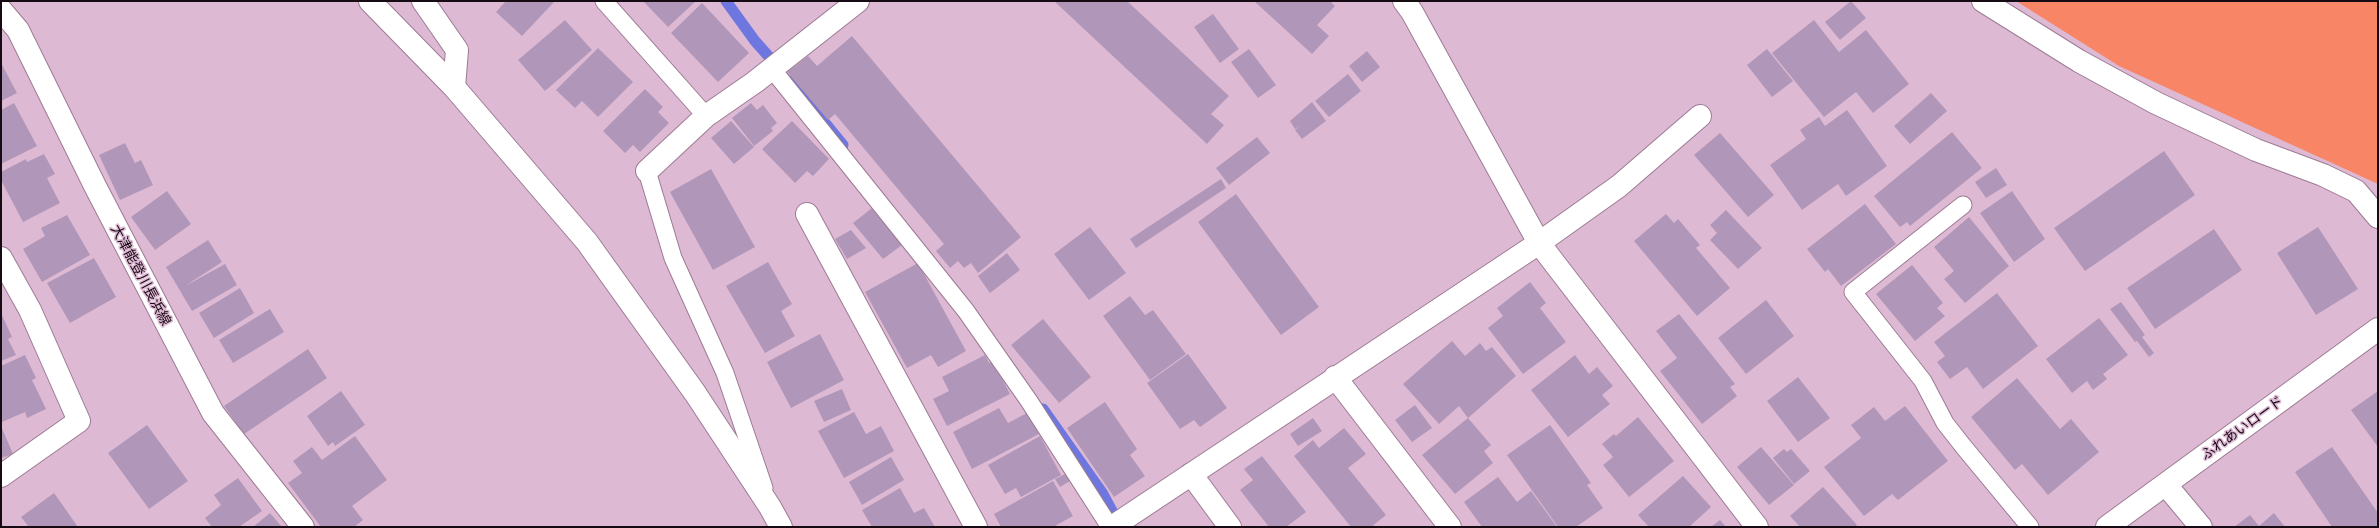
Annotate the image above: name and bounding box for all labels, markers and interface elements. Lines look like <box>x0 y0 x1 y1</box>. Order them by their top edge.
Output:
street label: 大津能登川長浜線 <box>107 222 175 328</box>
street label: ふれあいロード <box>2197 392 2287 464</box>

